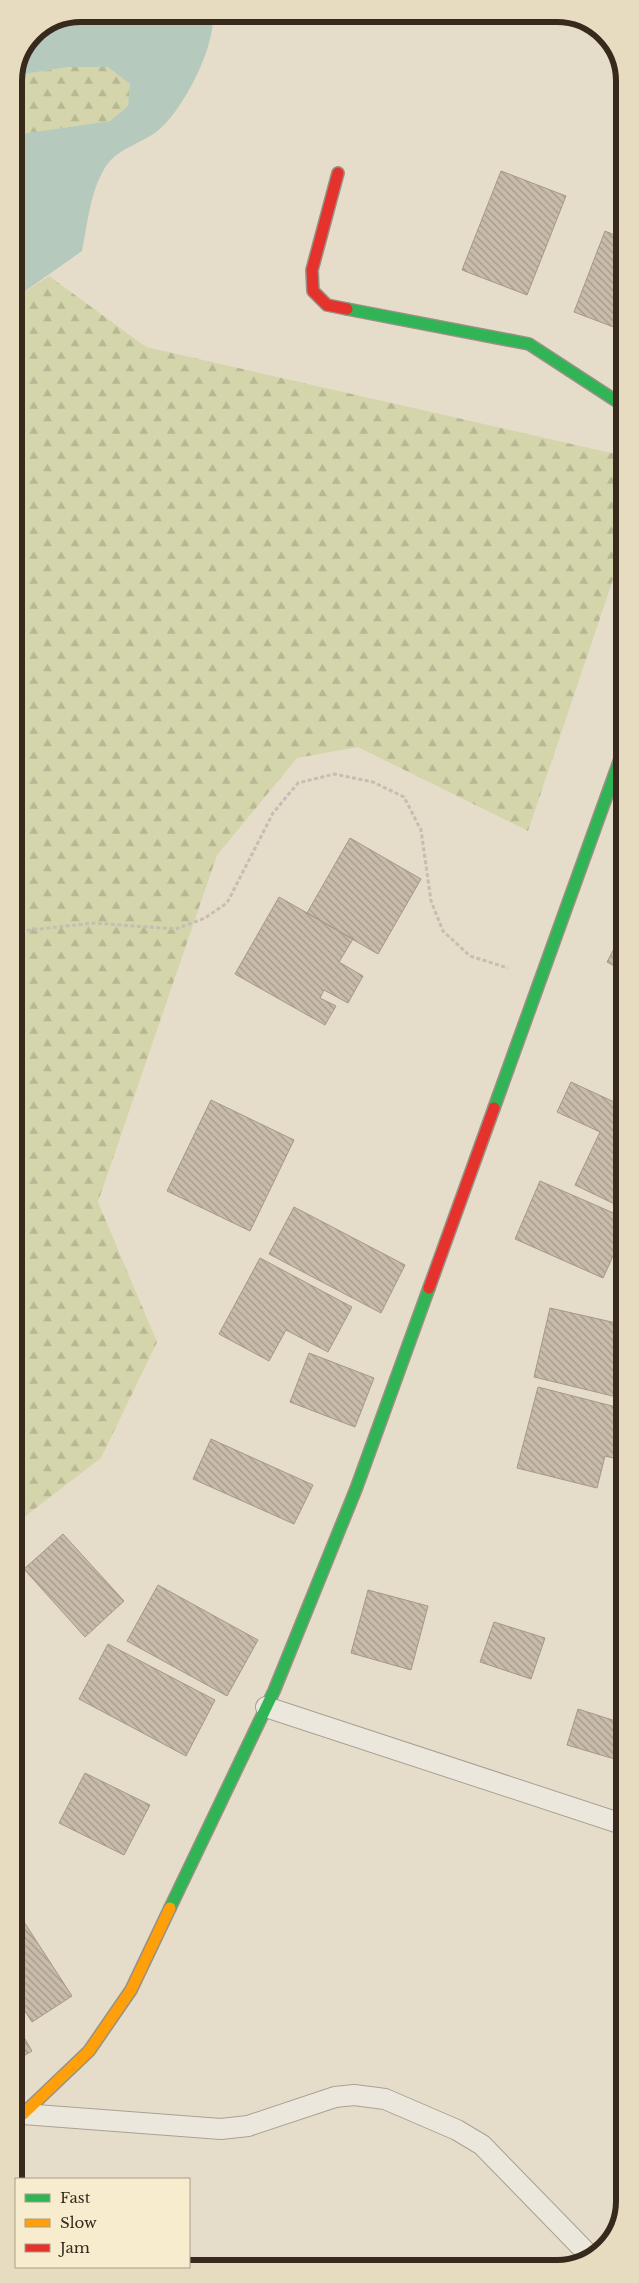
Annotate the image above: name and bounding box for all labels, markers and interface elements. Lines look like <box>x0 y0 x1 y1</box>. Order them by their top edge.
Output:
legend <box>15 2178 190 2268</box>
text: Fast <box>60 2188 91 2207</box>
text: Slow <box>60 2213 97 2232</box>
text: Jam <box>58 2238 90 2257</box>

